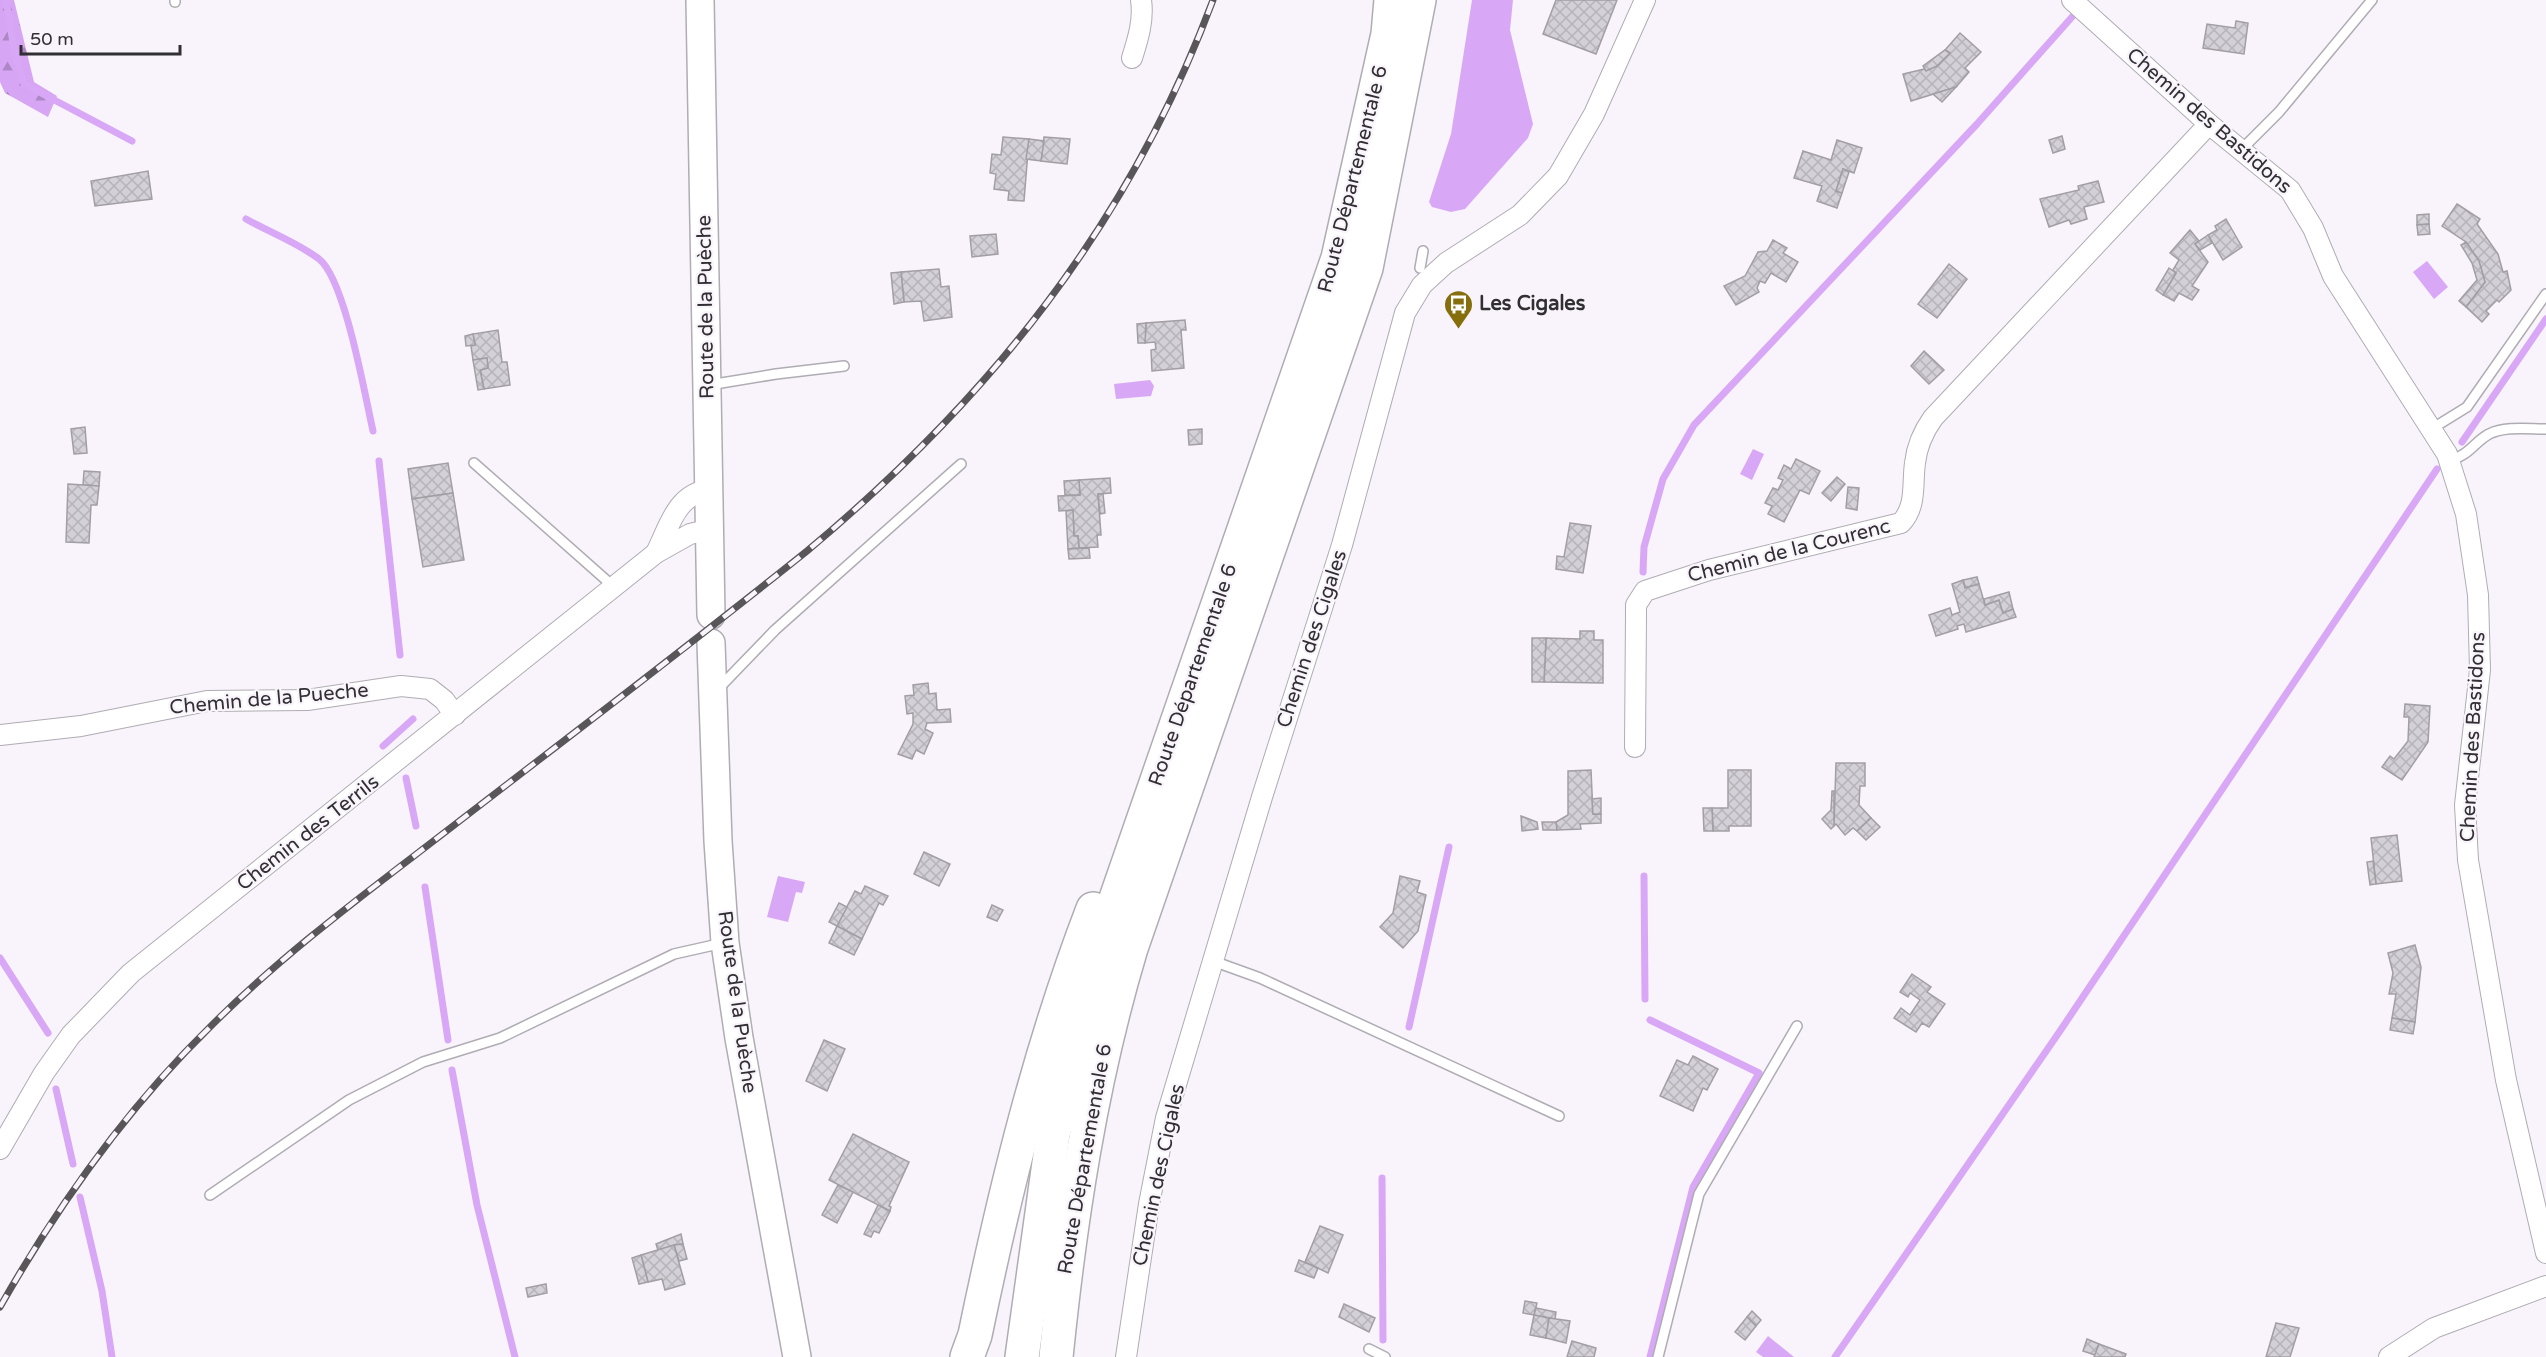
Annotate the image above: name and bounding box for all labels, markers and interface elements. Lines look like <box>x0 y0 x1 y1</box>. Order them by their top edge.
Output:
scale bar <box>21 18 180 56</box>
text: 50 m <box>30 28 74 50</box>
street label: Chemin des Bastidons <box>2122 43 2296 199</box>
street label: Route Départementale 6 <box>1313 63 1393 295</box>
street label: Route de la Puèche <box>692 215 720 399</box>
bus stop icon: Les Cigales <box>1442 288 1474 330</box>
place label: Les Cigales <box>1479 292 1586 316</box>
street label: Chemin de la Courenc <box>1685 514 1893 588</box>
street label: Chemin des Cigales <box>1272 547 1352 731</box>
street label: Route Départementale 6 <box>1144 561 1242 789</box>
street label: Chemin des Bastidons <box>2456 631 2490 843</box>
street label: Chemin de la Pueche <box>169 678 369 720</box>
street label: Chemin des Terrils <box>232 770 384 896</box>
street label: Route de la Puèche <box>712 909 762 1095</box>
street label: Route Départementale 6 <box>1053 1042 1117 1276</box>
street label: Chemin des Cigales <box>1128 1082 1190 1268</box>

